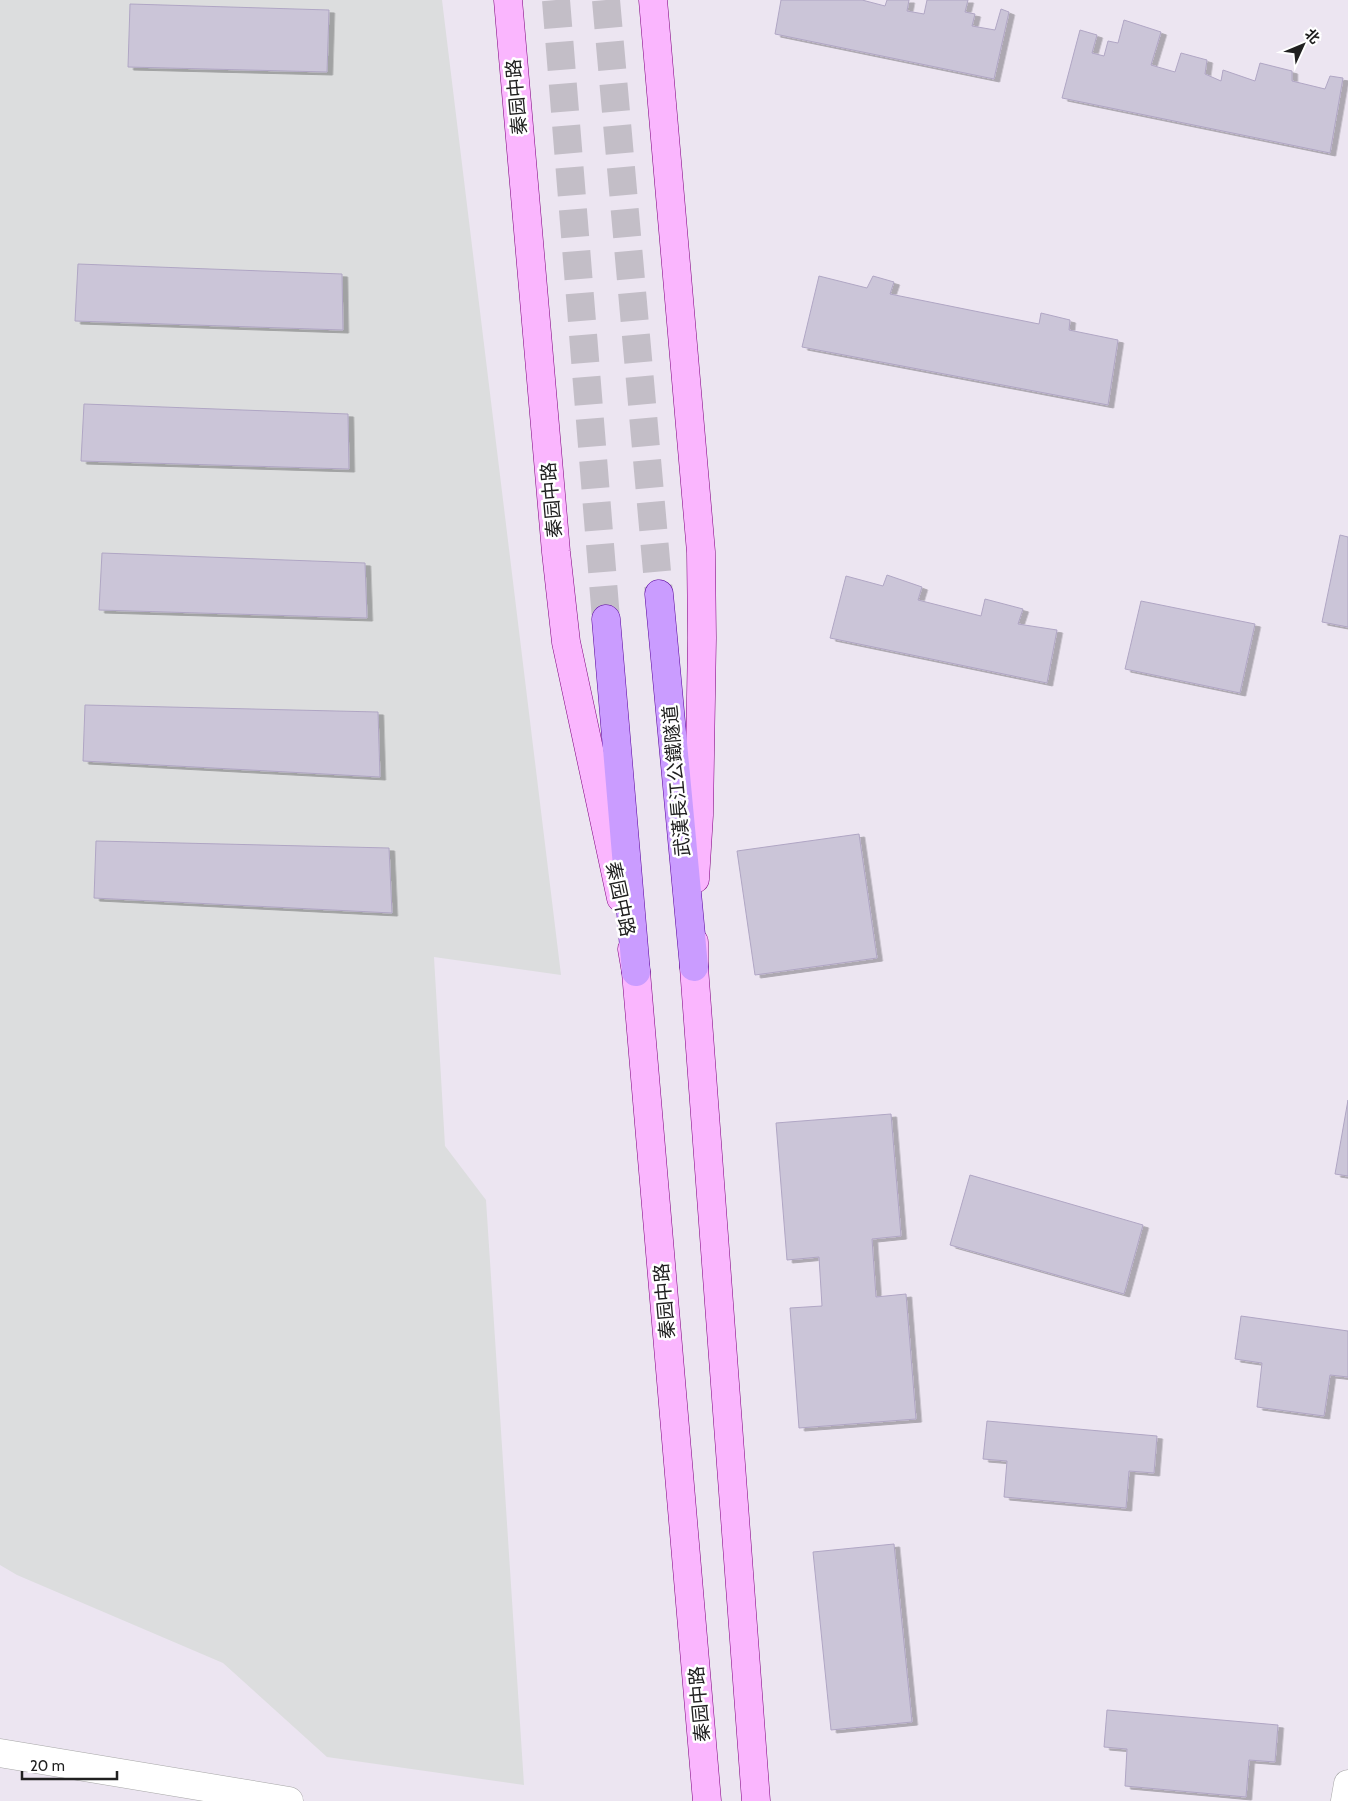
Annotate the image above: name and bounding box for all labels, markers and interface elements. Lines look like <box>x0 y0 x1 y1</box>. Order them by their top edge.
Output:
north arrow <box>1278 20 1328 70</box>
text: 北 <box>1301 25 1324 47</box>
street label: 秦园中路 <box>502 58 531 136</box>
street label: 秦园中路 <box>537 461 566 539</box>
street label: 武漢長江公鐵隧道 <box>658 704 695 858</box>
street label: 秦园中路 <box>601 860 640 939</box>
street label: 秦园中路 <box>650 1262 679 1340</box>
street label: 秦园中路 <box>685 1665 714 1743</box>
scale bar <box>22 1748 118 1780</box>
text: 20 m <box>30 1757 65 1775</box>

